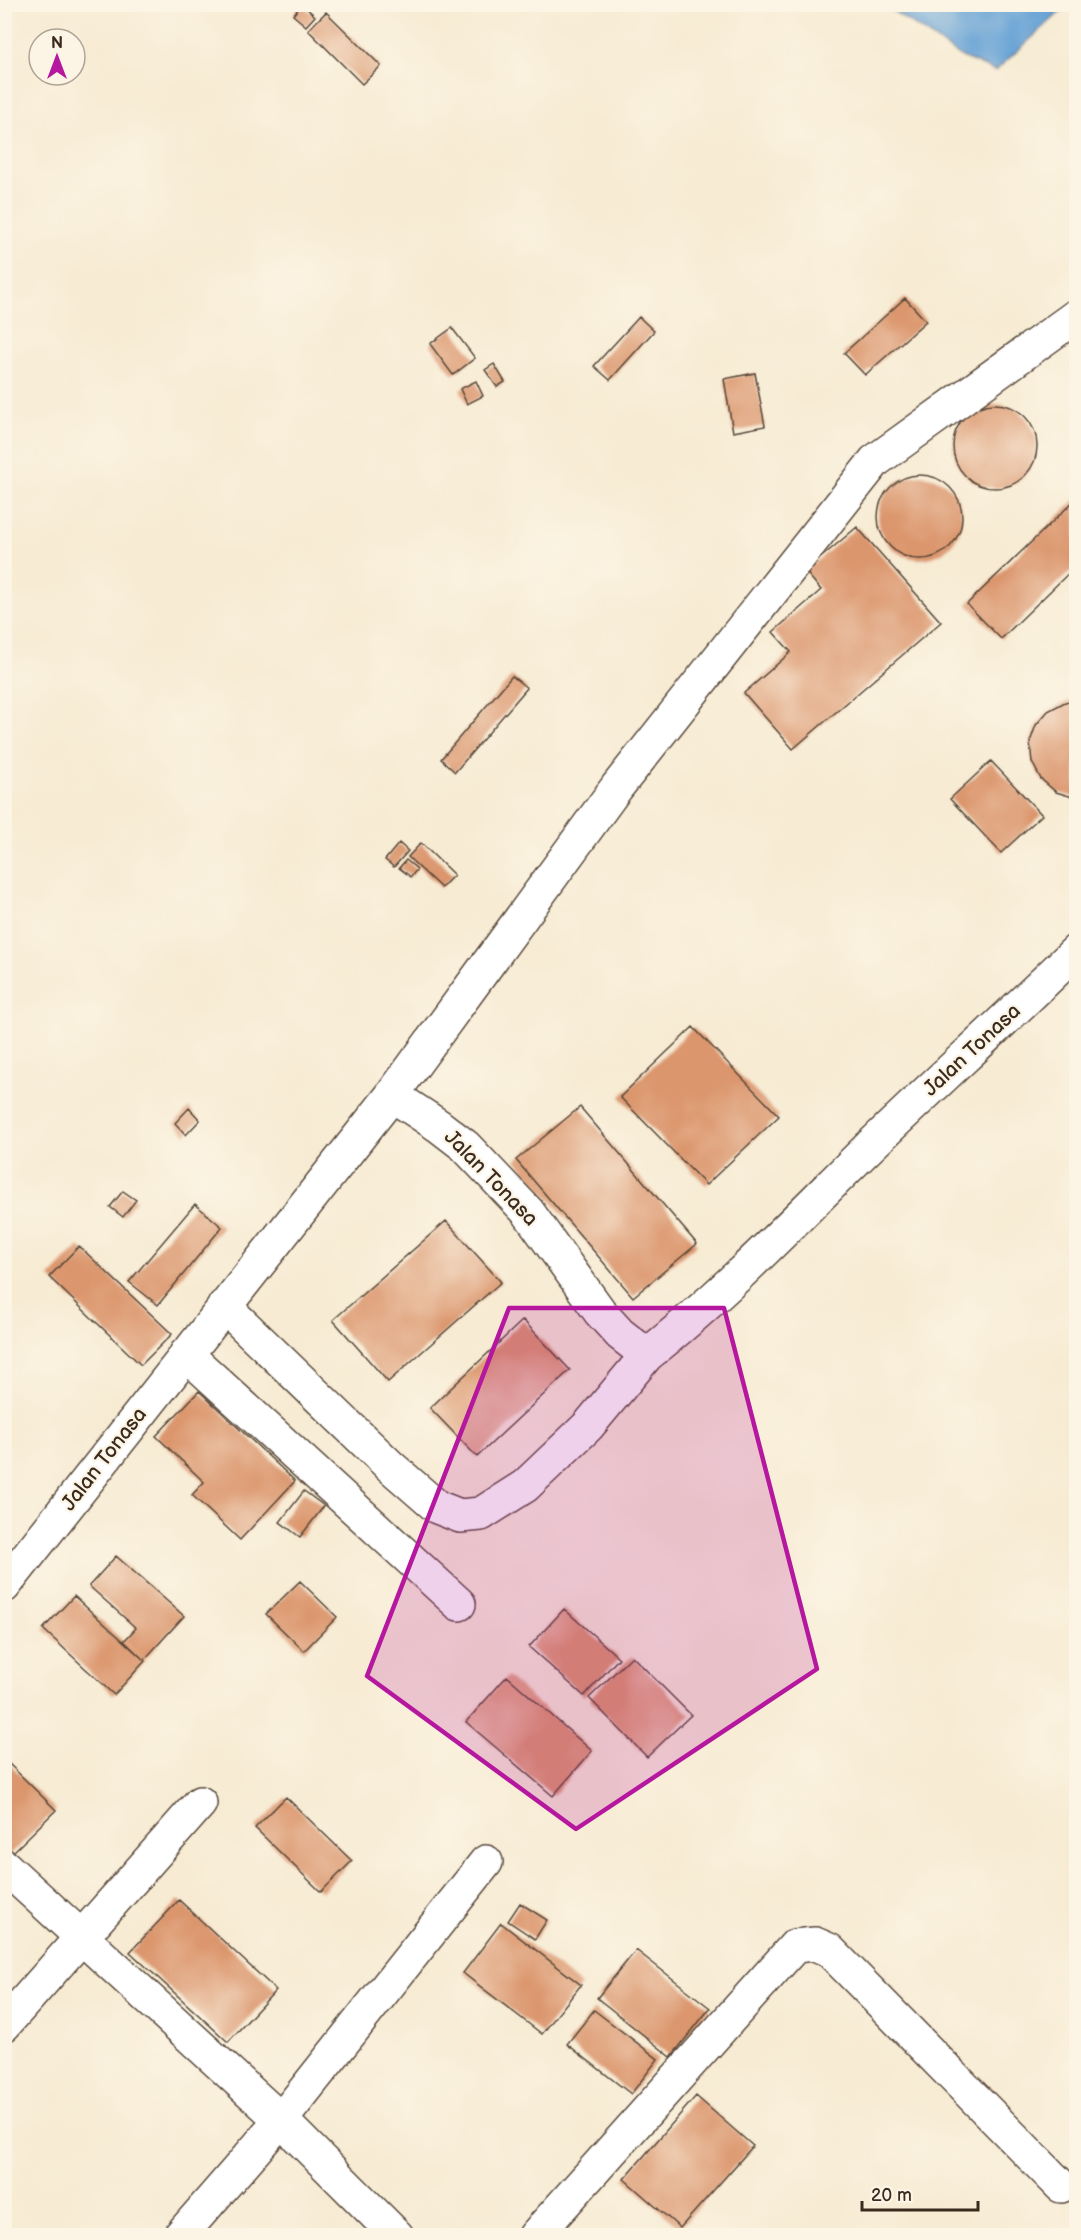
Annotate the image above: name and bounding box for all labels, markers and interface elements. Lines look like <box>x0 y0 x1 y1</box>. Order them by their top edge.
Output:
north arrow <box>27 27 87 87</box>
text: N <box>51 34 63 53</box>
street label: Jalan Tonasa <box>918 999 1026 1101</box>
street label: Jalan Tonasa <box>439 1125 543 1231</box>
street label: Jalan Tonasa <box>56 1402 152 1516</box>
scale bar <box>862 2174 978 2212</box>
text: 20 m <box>871 2185 912 2206</box>

